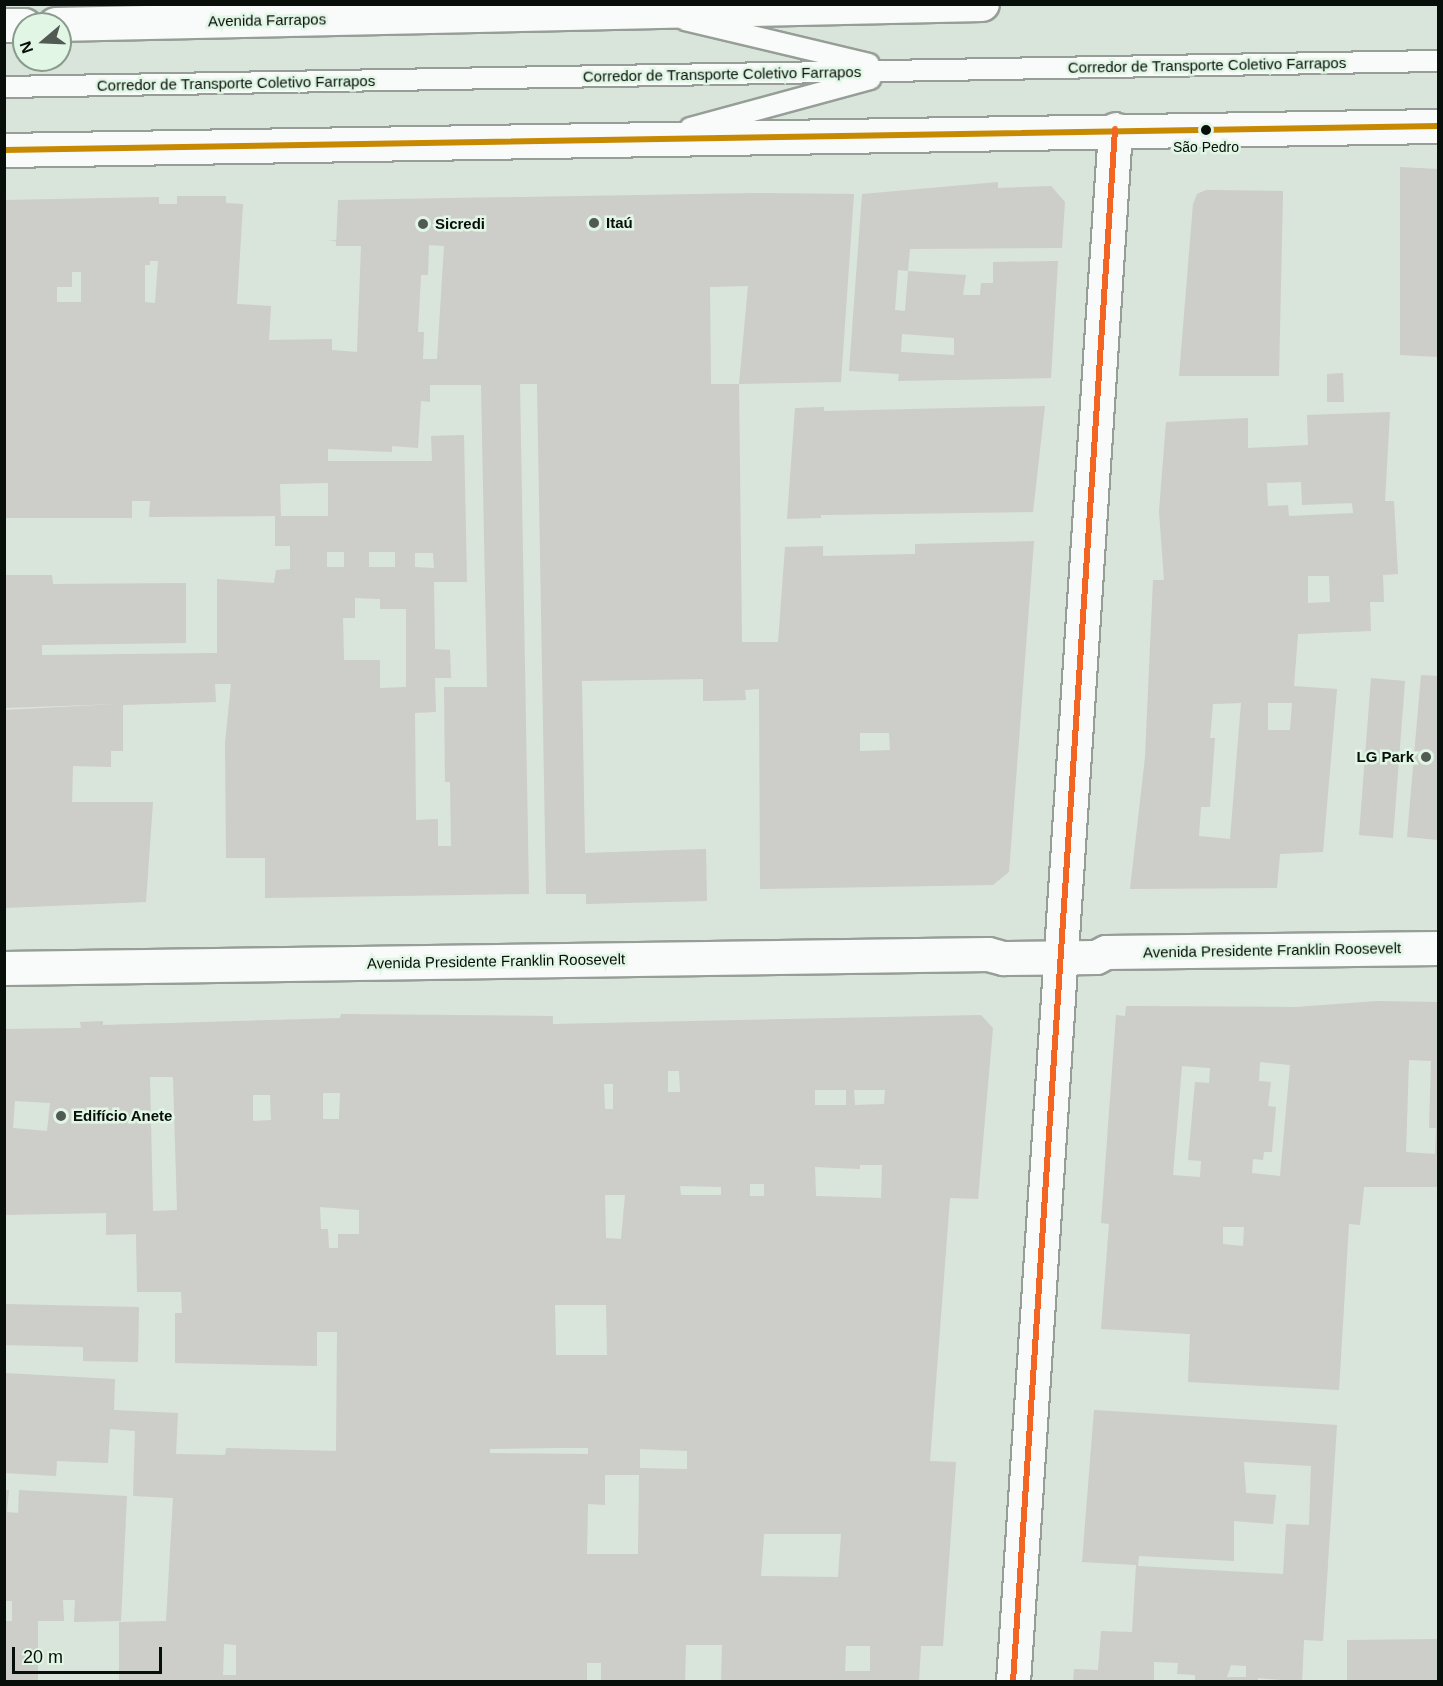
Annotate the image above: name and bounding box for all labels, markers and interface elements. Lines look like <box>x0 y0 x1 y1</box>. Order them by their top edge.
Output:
street label: Avenida Farrapos <box>208 10 326 30</box>
north arrow <box>12 12 72 72</box>
text: N <box>16 39 36 56</box>
street label: Corredor de Transporte Coletivo Farrapos <box>1067 54 1347 76</box>
street label: Corredor de Transporte Coletivo Farrapos <box>582 63 862 85</box>
street label: Corredor de Transporte Coletivo Farrapos <box>96 72 376 94</box>
marker: São Pedro <box>1200 124 1212 136</box>
place label: São Pedro <box>1173 139 1239 155</box>
place label: Itaú <box>606 214 633 232</box>
place label: Sicredi <box>435 215 485 233</box>
marker: Itaú <box>587 216 601 230</box>
marker: Sicredi <box>416 217 430 231</box>
place label: LG Park <box>1356 748 1414 766</box>
marker: LG Park <box>1419 750 1433 764</box>
street label: Avenida Presidente Franklin Roosevelt <box>1143 939 1401 961</box>
street label: Avenida Presidente Franklin Roosevelt <box>367 950 625 972</box>
place label: Edifício Anete <box>73 1107 173 1125</box>
marker: Edifício Anete <box>54 1109 68 1123</box>
scale bar <box>15 1635 165 1673</box>
text: 20 m <box>23 1647 63 1667</box>

